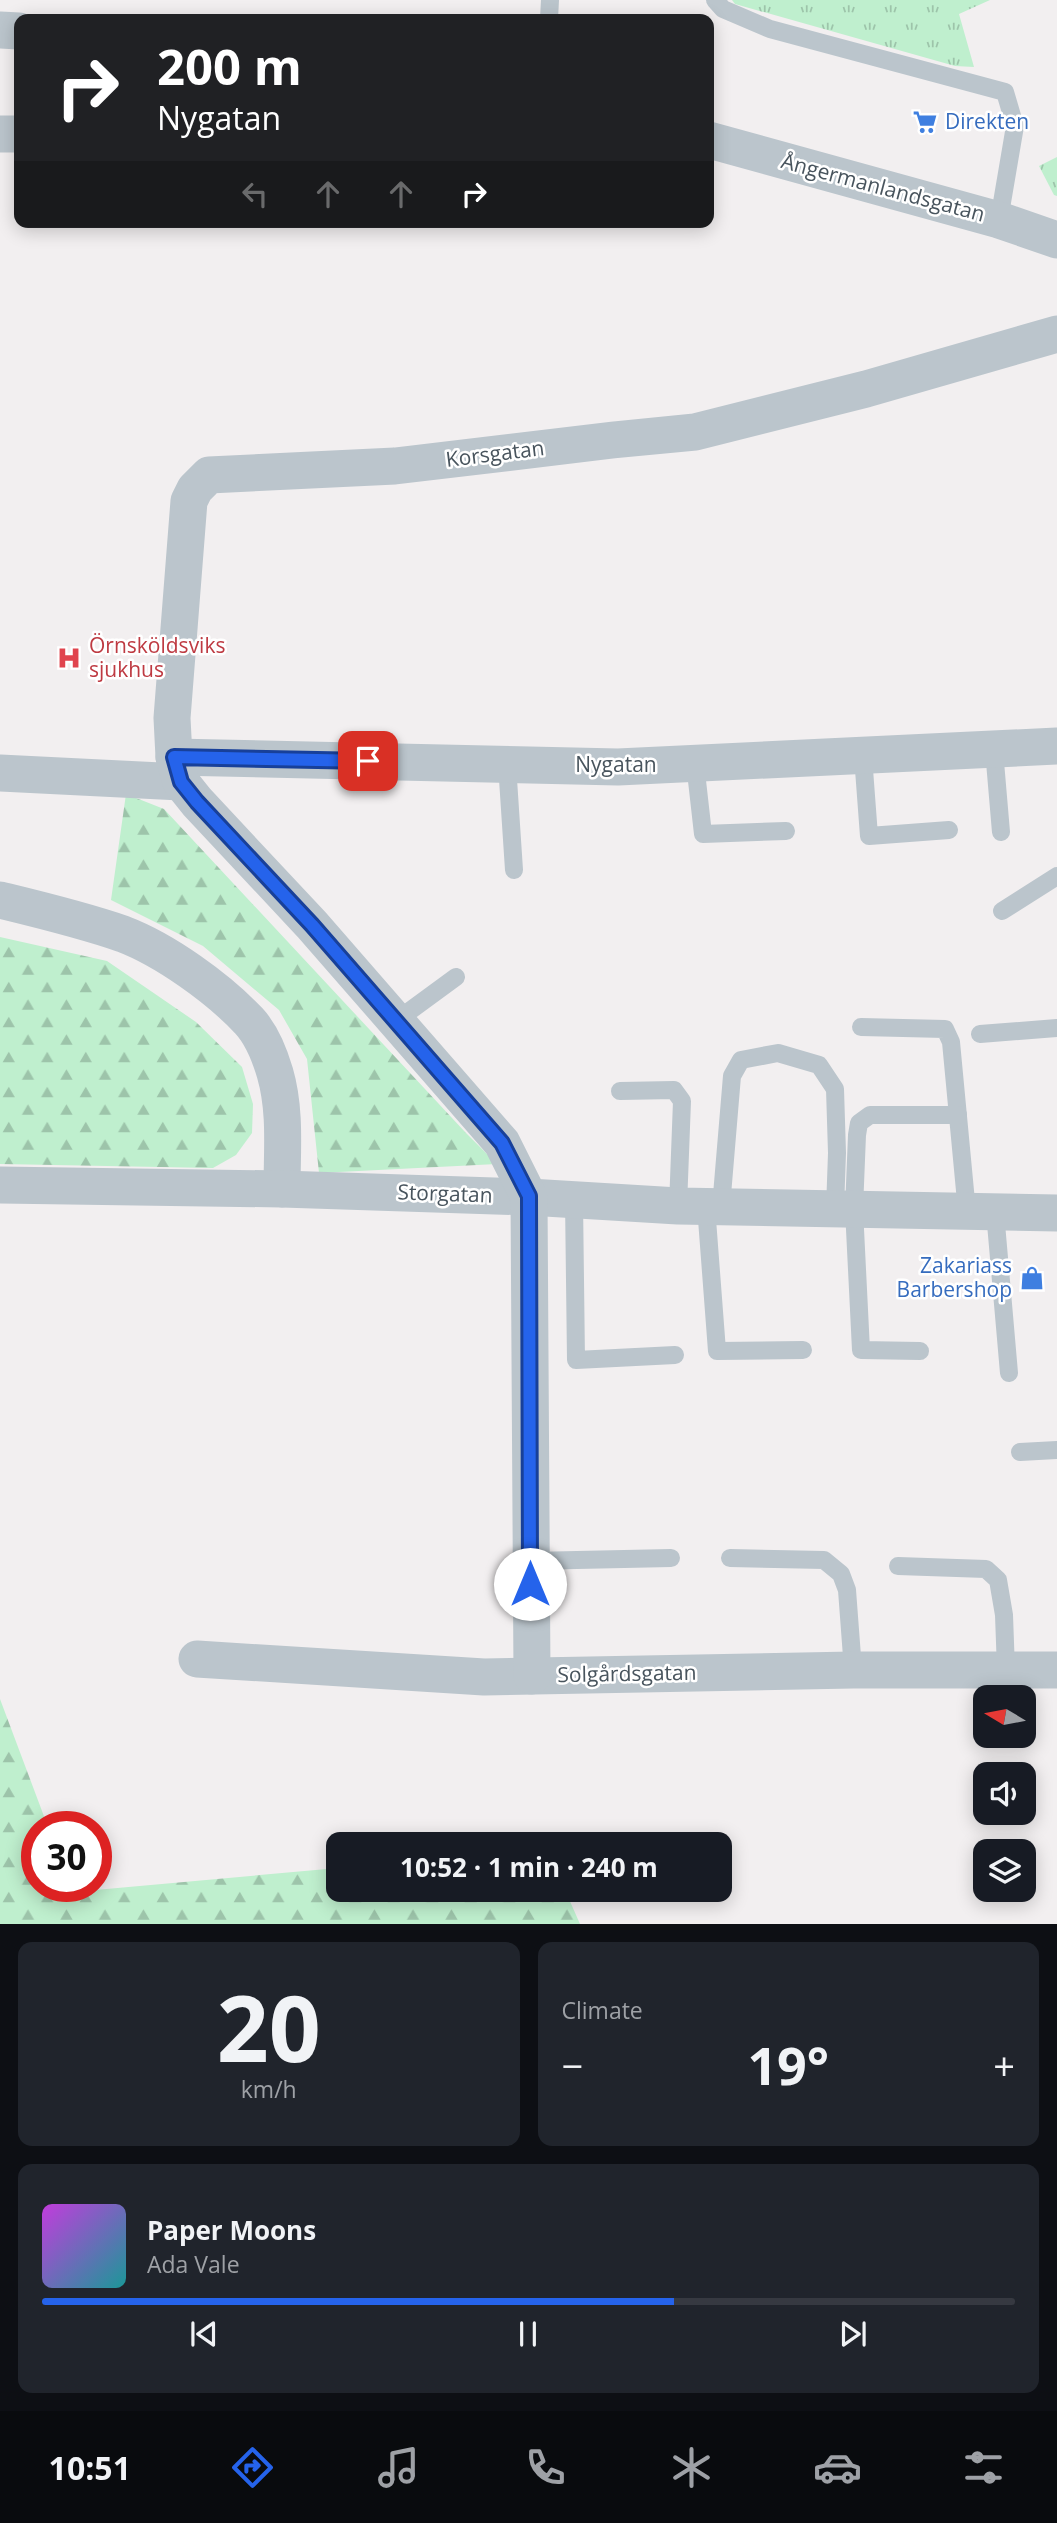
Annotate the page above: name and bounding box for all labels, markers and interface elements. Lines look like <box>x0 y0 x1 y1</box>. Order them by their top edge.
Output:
text: 200 m <box>157 33 302 99</box>
icon: right <box>42 42 133 133</box>
text: Nygatan <box>157 96 281 139</box>
place label: Direkten <box>945 107 1029 135</box>
supermarket icon: Direkten <box>911 108 939 136</box>
street label: Ångermanlandsgatan <box>778 146 988 228</box>
icon: left <box>236 175 274 213</box>
icon: ahead <box>309 175 347 213</box>
icon: ahead <box>382 175 420 213</box>
icon: right <box>455 175 493 213</box>
street label: Korsgatan <box>444 433 546 473</box>
place label: Örnsköldsviks sjukhus <box>89 631 225 683</box>
hospital icon: Örnsköldsviks sjukhus <box>55 644 83 672</box>
pin <box>338 731 398 791</box>
icon: arrive <box>349 742 387 780</box>
street label: Nygatan <box>575 750 657 778</box>
street label: Storgatan <box>397 1177 493 1209</box>
place label: Zakariass Barbershop <box>897 1251 1012 1303</box>
shop icon: Zakariass Barbershop <box>1018 1264 1046 1292</box>
position arrow <box>493 1547 567 1621</box>
street label: Solgårdsgatan <box>557 1658 697 1688</box>
north arrow <box>973 1685 1036 1748</box>
map controls <box>973 1685 1036 1902</box>
button: sound <box>973 1762 1036 1825</box>
speed limit sign: 30 <box>21 1811 112 1902</box>
button: layers <box>973 1839 1036 1902</box>
text: 10:52 · 1 min · 240 m <box>400 1849 658 1885</box>
text: 20 <box>217 1965 321 2089</box>
text: Climate <box>562 1994 643 2026</box>
text: 19° <box>747 2029 829 2100</box>
text: − <box>562 2039 583 2091</box>
text: + <box>993 2039 1015 2091</box>
text: km/h <box>241 2073 297 2105</box>
text: Paper Moons <box>147 2212 316 2248</box>
text: Ada Vale <box>147 2248 240 2280</box>
icon: previous <box>185 2315 223 2353</box>
icon: pause <box>509 2315 547 2353</box>
icon: next <box>834 2315 872 2353</box>
icon: directions <box>228 2443 277 2492</box>
icon: music <box>374 2443 423 2492</box>
icon: phone <box>521 2443 570 2492</box>
icon: climate <box>667 2443 716 2492</box>
icon: car <box>813 2443 862 2492</box>
icon: filters <box>959 2443 1008 2492</box>
text: 10:51 <box>49 2446 131 2489</box>

